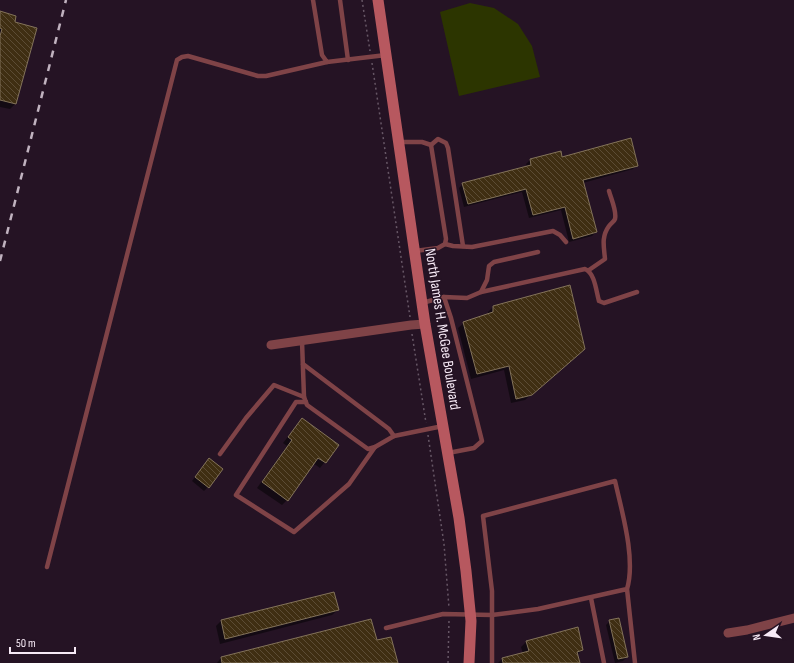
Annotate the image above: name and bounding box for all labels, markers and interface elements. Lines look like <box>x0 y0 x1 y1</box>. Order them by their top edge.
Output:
street label: North James H. McGee Boulevard <box>420 247 465 411</box>
north arrow <box>746 615 786 655</box>
scale bar <box>10 629 75 655</box>
text: N <box>750 633 764 641</box>
text: 50 m <box>16 636 36 651</box>

